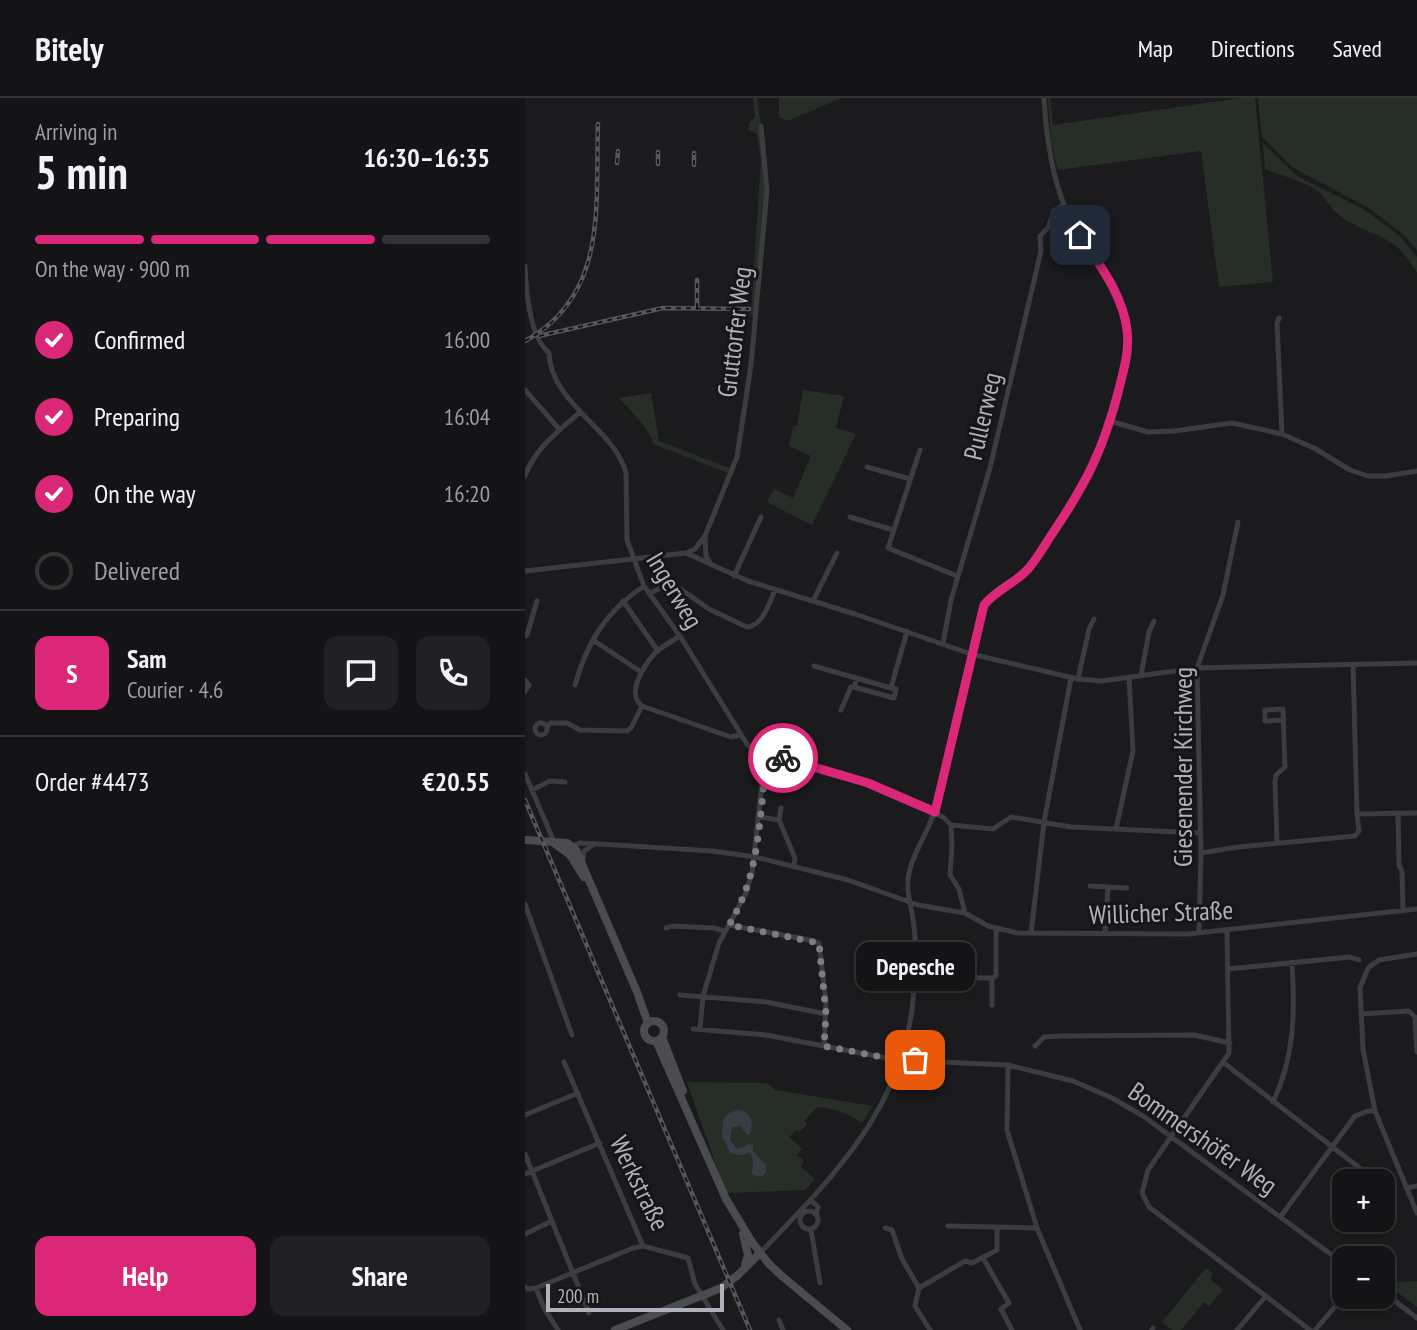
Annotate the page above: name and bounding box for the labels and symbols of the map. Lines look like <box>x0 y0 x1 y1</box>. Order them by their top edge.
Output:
pin <box>1050 205 1110 265</box>
street label: Gruttorfer Weg <box>710 265 758 399</box>
street label: Pullerweg <box>956 369 1008 463</box>
street label: Ingerweg <box>639 546 711 634</box>
street label: Giesenender Kirchweg <box>1166 667 1199 867</box>
courier <box>748 723 818 793</box>
street label: Willicher Straße <box>1088 893 1234 931</box>
callout: Depesche <box>855 941 975 990</box>
pin <box>885 1030 945 1090</box>
street label: Bommershöfer Weg <box>1122 1075 1284 1201</box>
street label: Werkstraße <box>603 1130 677 1236</box>
scale bar <box>546 1281 725 1313</box>

